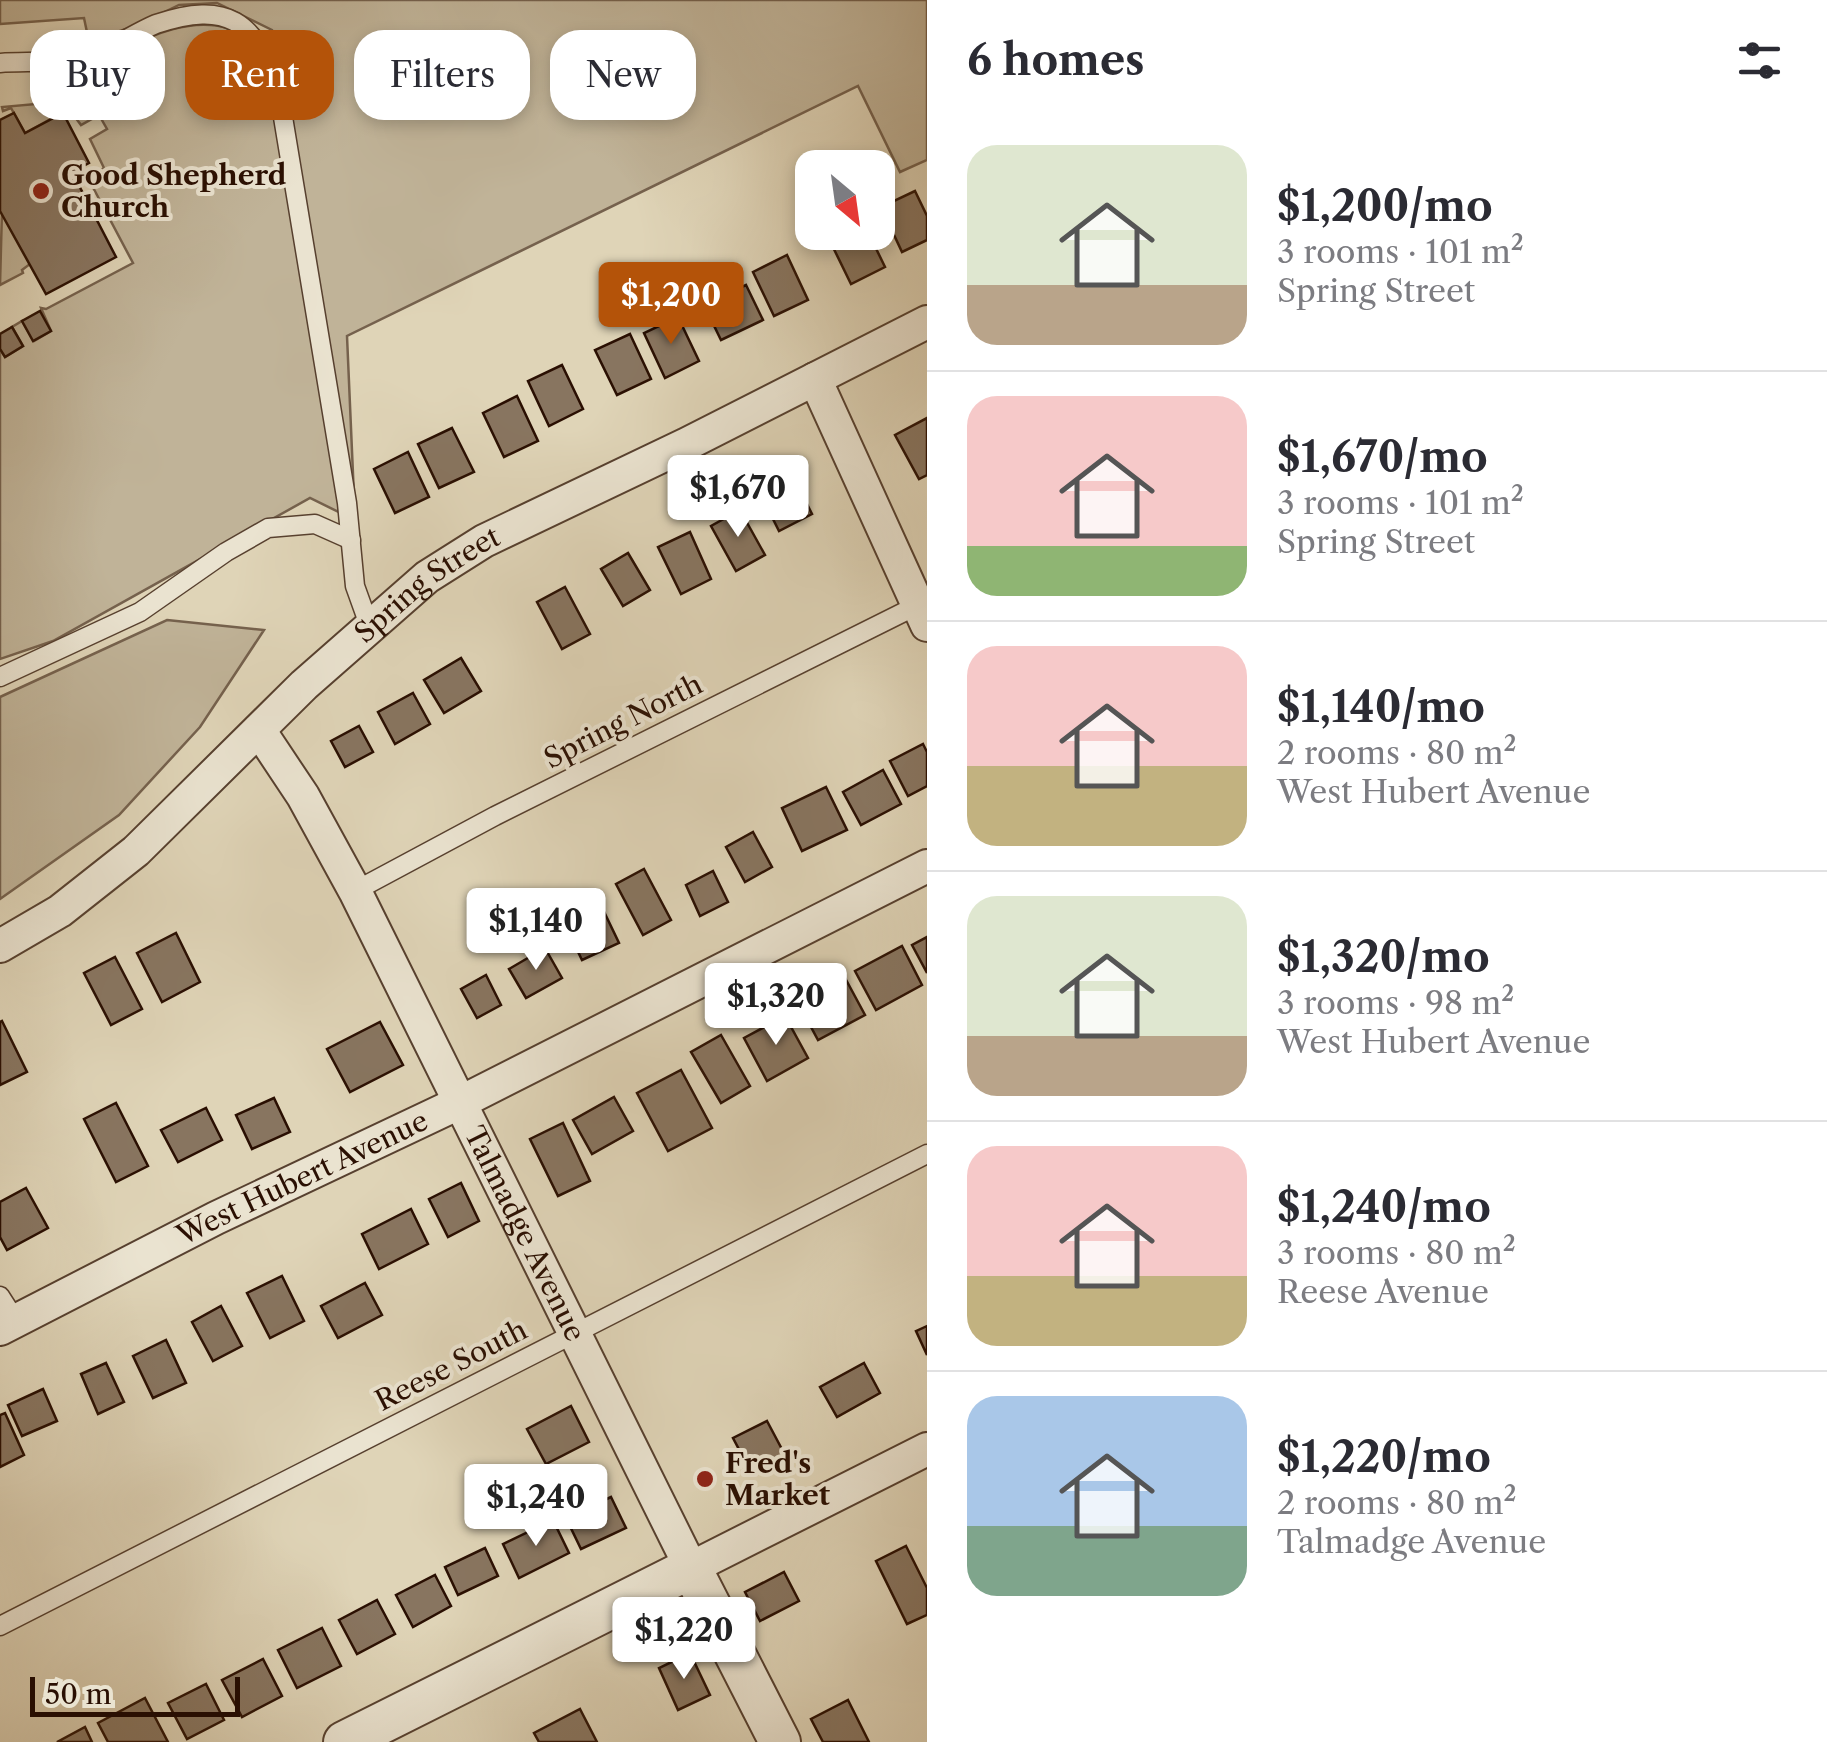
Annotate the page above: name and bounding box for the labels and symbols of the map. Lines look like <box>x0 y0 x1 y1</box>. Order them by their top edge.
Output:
north arrow <box>795 150 895 250</box>
place label: Good Shepherd Church <box>61 158 287 224</box>
marker: Good Shepherd Church <box>30 180 52 202</box>
pin: $1,200 <box>590 262 752 347</box>
pin: $1,670 <box>657 455 819 540</box>
street label: Spring Street <box>347 519 505 650</box>
street label: Spring North <box>538 667 708 775</box>
pin: $1,140 <box>455 888 617 973</box>
pin: $1,320 <box>695 963 857 1048</box>
street label: West Hubert Avenue <box>170 1103 433 1253</box>
street label: Talmadge Avenue <box>457 1120 593 1347</box>
street label: Reese South <box>369 1312 533 1418</box>
place label: Fred's Market <box>725 1446 831 1512</box>
pin: $1,240 <box>455 1464 617 1549</box>
marker: Fred's Market <box>694 1468 716 1490</box>
pin: $1,220 <box>603 1597 765 1682</box>
scale bar <box>30 1672 240 1716</box>

